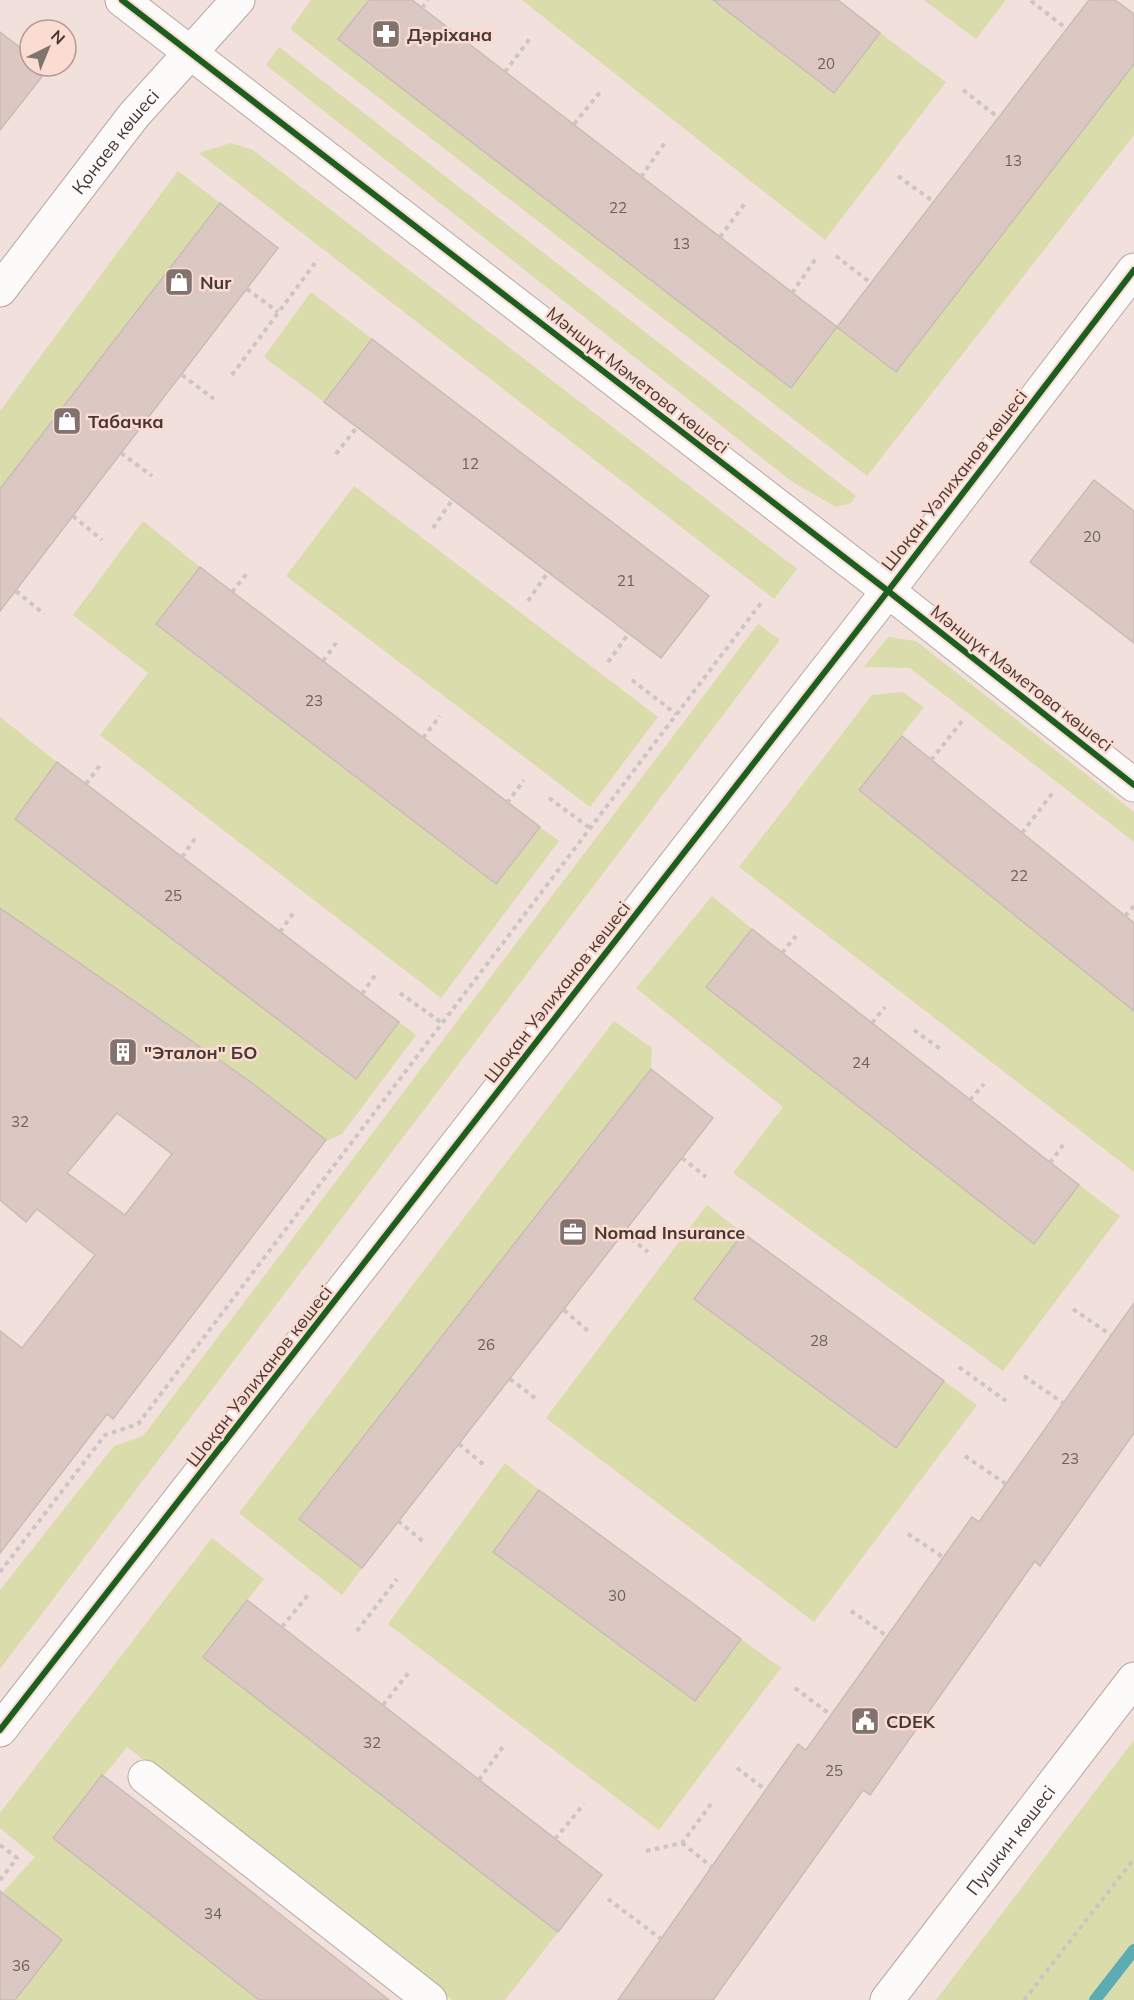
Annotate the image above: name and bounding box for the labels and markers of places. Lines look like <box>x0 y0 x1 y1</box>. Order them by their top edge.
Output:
pharmacy icon: Дәріхана <box>370 18 402 50</box>
place label: Дәріхана <box>407 23 492 46</box>
shop icon: Nur <box>163 266 195 298</box>
place label: Nur <box>200 271 232 294</box>
shop icon: Табачка <box>51 405 83 437</box>
place label: Табачка <box>88 410 164 433</box>
building icon: "Эталон" БО <box>107 1036 139 1068</box>
place label: "Эталон" БО <box>144 1041 257 1064</box>
office icon: Nomad Insurance <box>557 1216 589 1248</box>
place label: Nomad Insurance <box>594 1221 745 1244</box>
public building icon: CDEK <box>849 1705 881 1737</box>
place label: CDEK <box>886 1710 936 1733</box>

